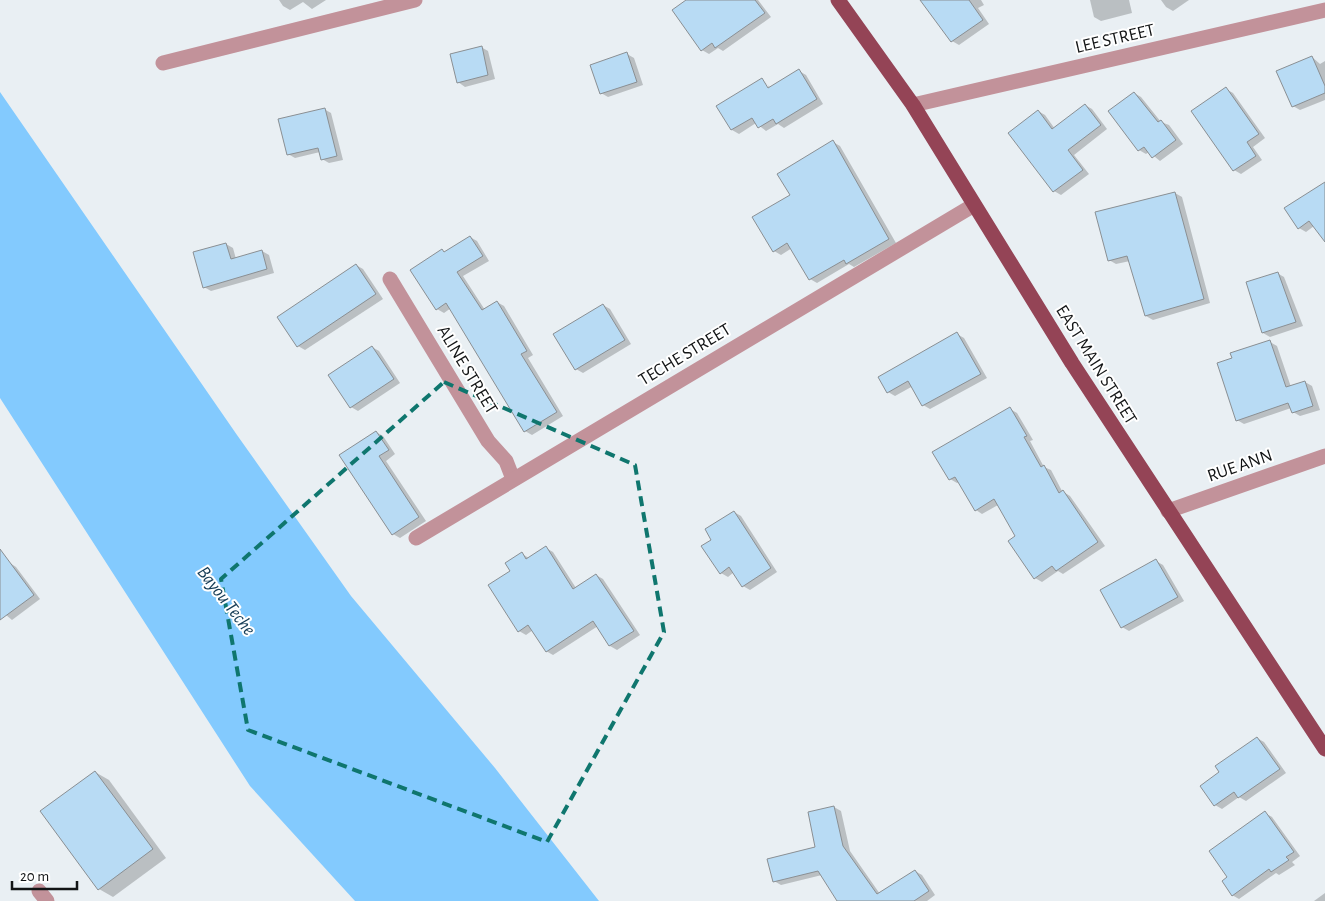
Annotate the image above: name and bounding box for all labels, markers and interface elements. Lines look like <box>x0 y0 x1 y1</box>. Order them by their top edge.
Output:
street label: LEE STREET <box>1074 21 1157 57</box>
street label: EAST MAIN STREET <box>1052 302 1140 428</box>
street label: TECHE STREET <box>636 320 734 389</box>
street label: ALINE STREET <box>434 323 501 418</box>
street label: RUE ANN <box>1205 446 1275 486</box>
water label: Bayou Teche <box>193 563 259 639</box>
scale bar <box>12 858 78 890</box>
text: 20 m <box>20 869 49 884</box>

